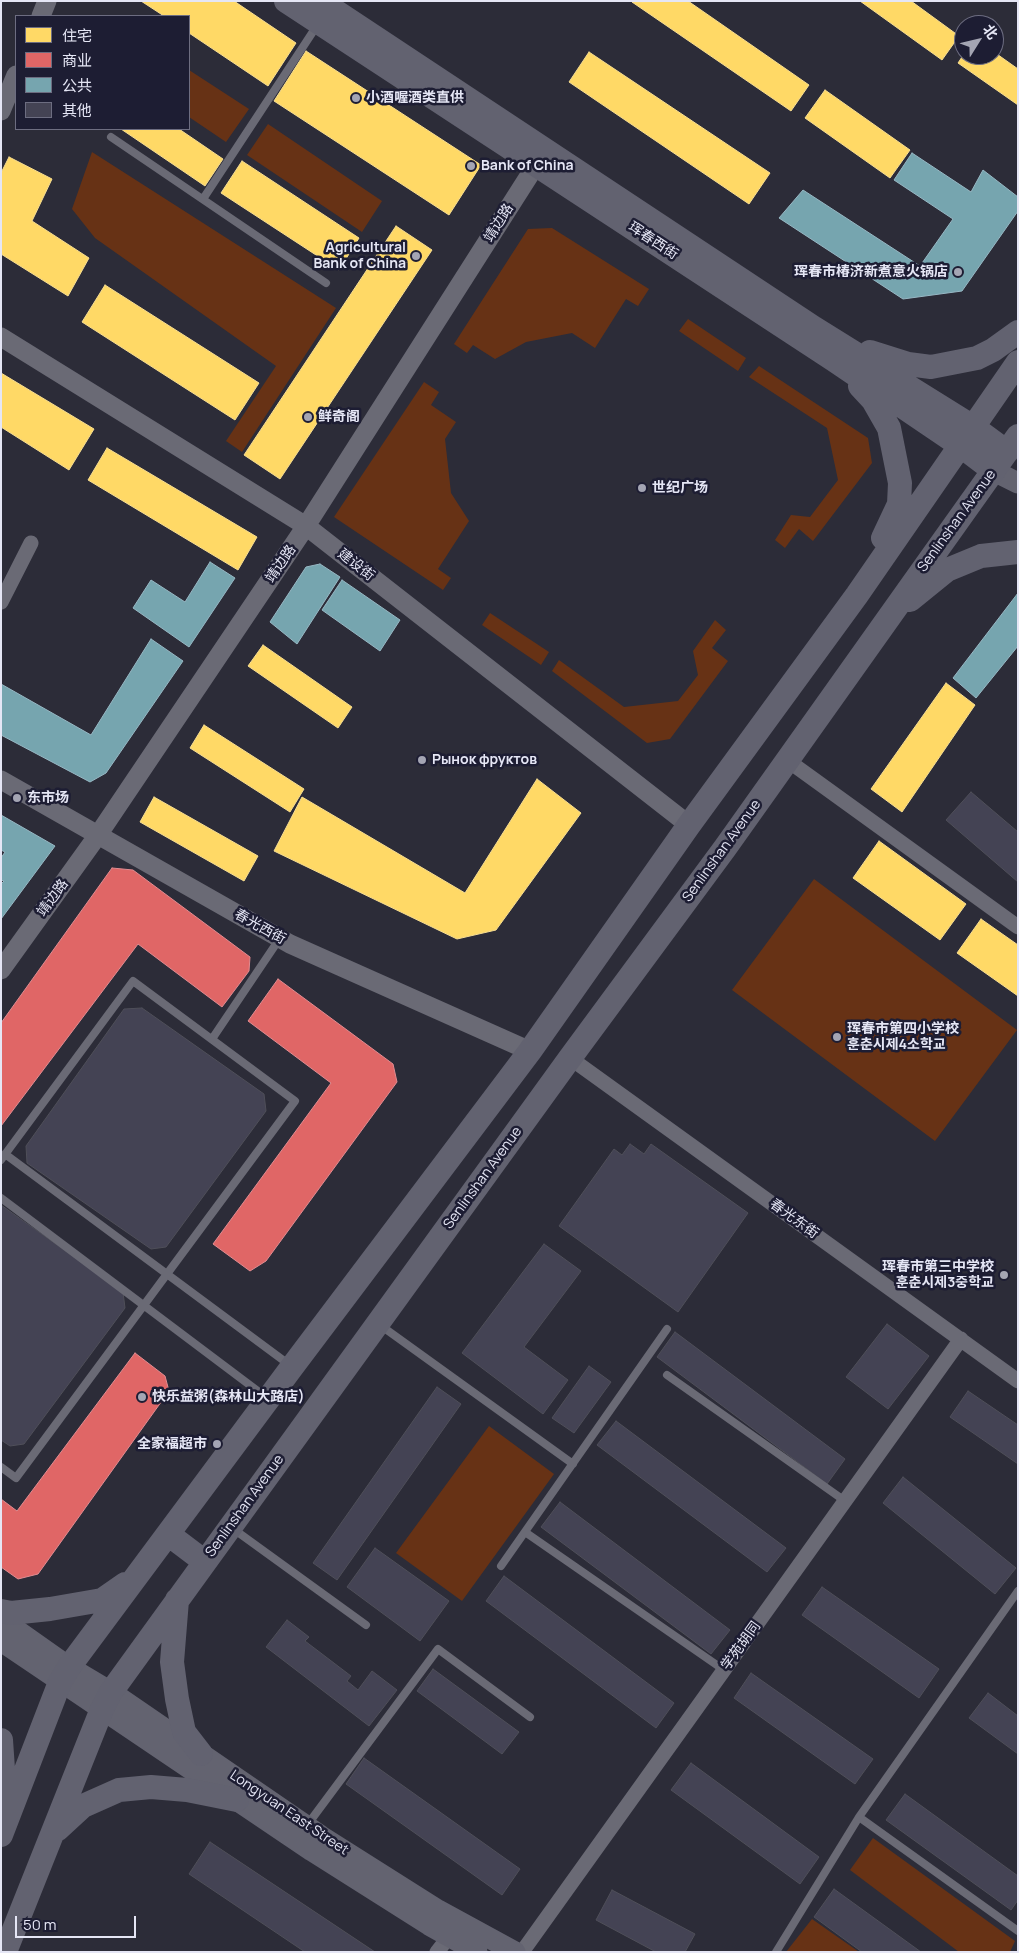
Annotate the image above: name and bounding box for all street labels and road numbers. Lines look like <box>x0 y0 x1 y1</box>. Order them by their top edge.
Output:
street label: 靖边路 <box>481 201 517 245</box>
street label: 珲春西街 <box>625 219 681 263</box>
street label: Senlinshan Avenue <box>914 467 1000 575</box>
street label: 靖边路 <box>262 542 300 586</box>
street label: 建设街 <box>334 545 378 585</box>
street label: Senlinshan Avenue <box>679 797 765 905</box>
street label: 靖边路 <box>34 876 72 920</box>
street label: 春光西街 <box>231 906 289 948</box>
street label: Senlinshan Avenue <box>440 1124 526 1232</box>
street label: 春光东街 <box>766 1196 822 1242</box>
street label: Senlinshan Avenue <box>202 1452 288 1560</box>
street label: 学苑胡同 <box>718 1618 764 1674</box>
street label: Longyuan East Street <box>227 1767 351 1859</box>

